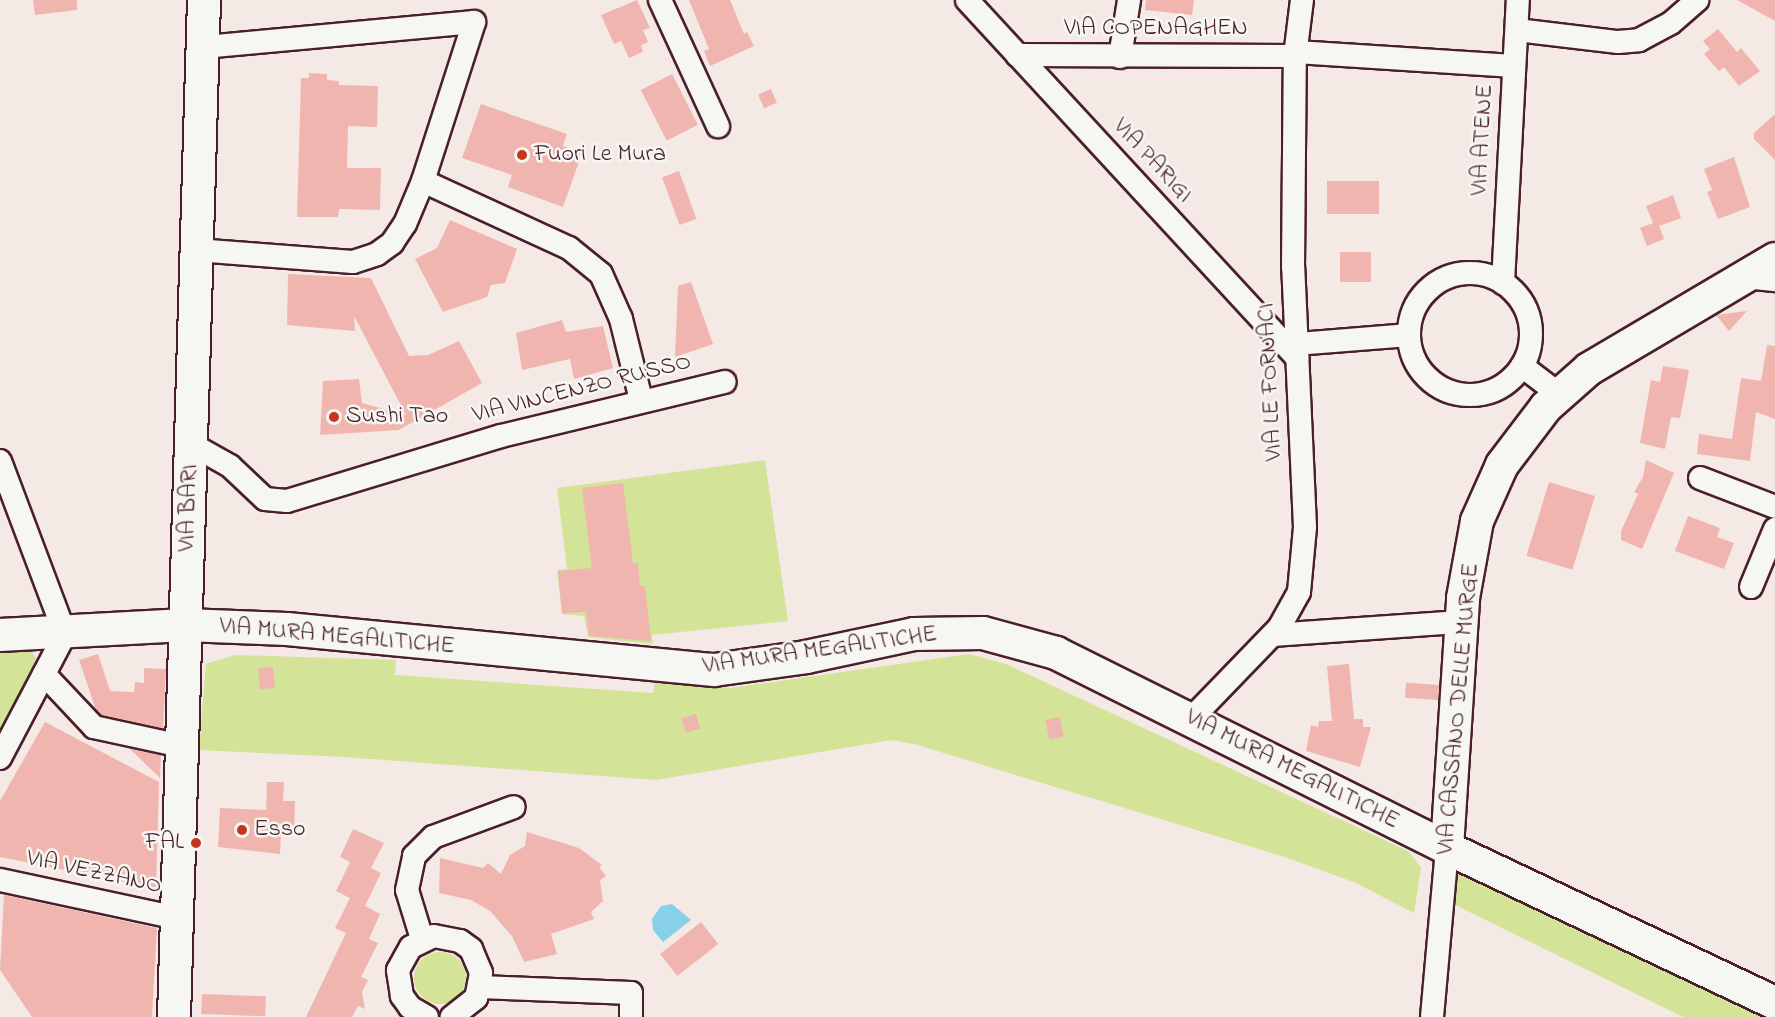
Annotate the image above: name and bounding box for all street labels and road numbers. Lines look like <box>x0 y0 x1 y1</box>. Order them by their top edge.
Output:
street label: VIA COPENAGHEN <box>1064 15 1248 43</box>
street label: VIA ATENE <box>1466 84 1500 196</box>
street label: VIA PARIGI <box>1106 113 1198 209</box>
street label: VIA LE FORNACI <box>1252 302 1290 462</box>
street label: VIA VINCENZO RUSSO <box>470 348 694 430</box>
street label: VIA BARI <box>173 464 205 552</box>
street label: VIA CASSANO DELLE MURGE <box>1432 562 1486 856</box>
street label: VIA MURA MEGALITICHE <box>218 612 456 662</box>
street label: VIA MURA MEGALITICHE <box>701 620 939 682</box>
street label: VIA MURA MEGALITICHE <box>1180 704 1404 836</box>
street label: VIA VEZZANO <box>24 845 164 901</box>

